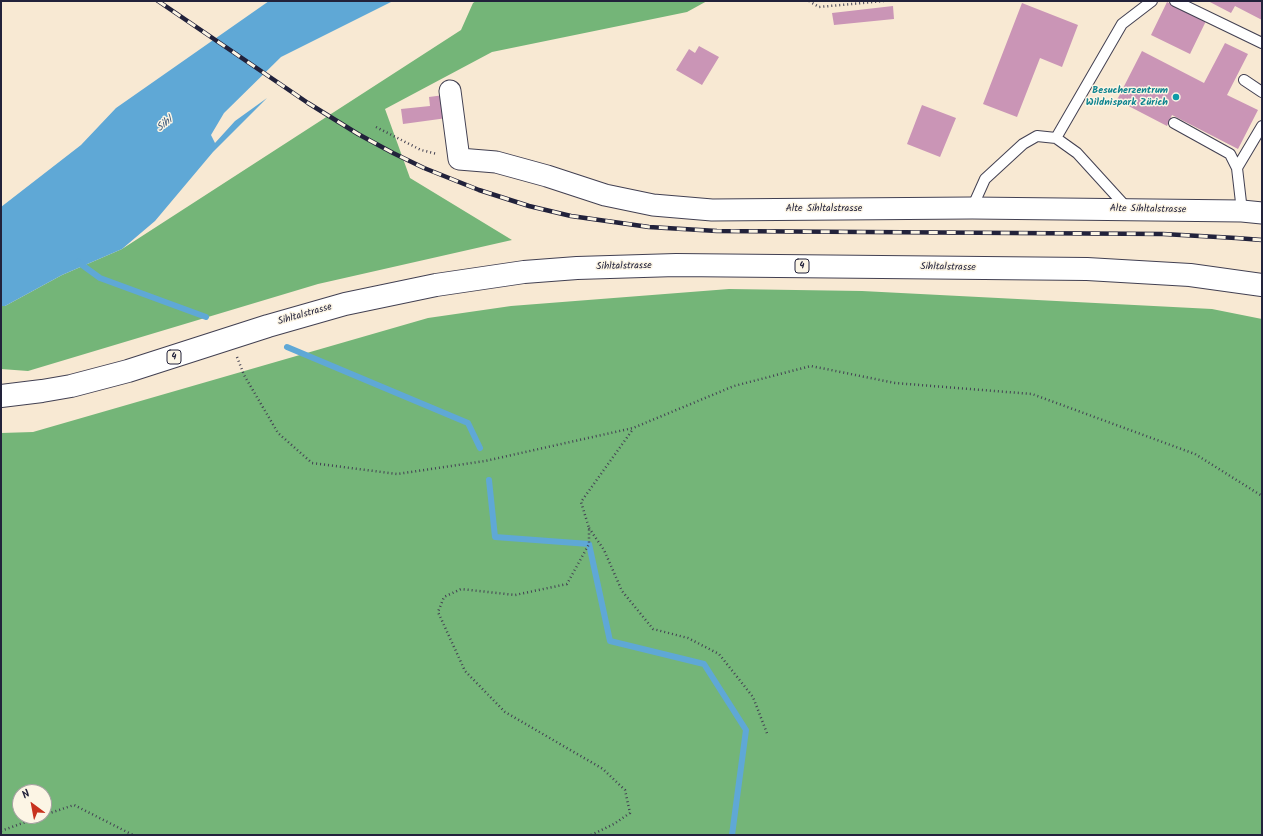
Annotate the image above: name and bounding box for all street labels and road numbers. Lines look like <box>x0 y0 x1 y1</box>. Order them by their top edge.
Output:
street label: Alte Sihltalstrasse <box>786 203 862 215</box>
street label: Alte Sihltalstrasse <box>1110 203 1186 217</box>
road number: 4 <box>795 259 809 273</box>
street label: Sihltalstrasse <box>596 261 652 273</box>
street label: Sihltalstrasse <box>920 262 976 274</box>
street label: Sihltalstrasse <box>277 302 333 328</box>
road number: 4 <box>167 350 181 364</box>

